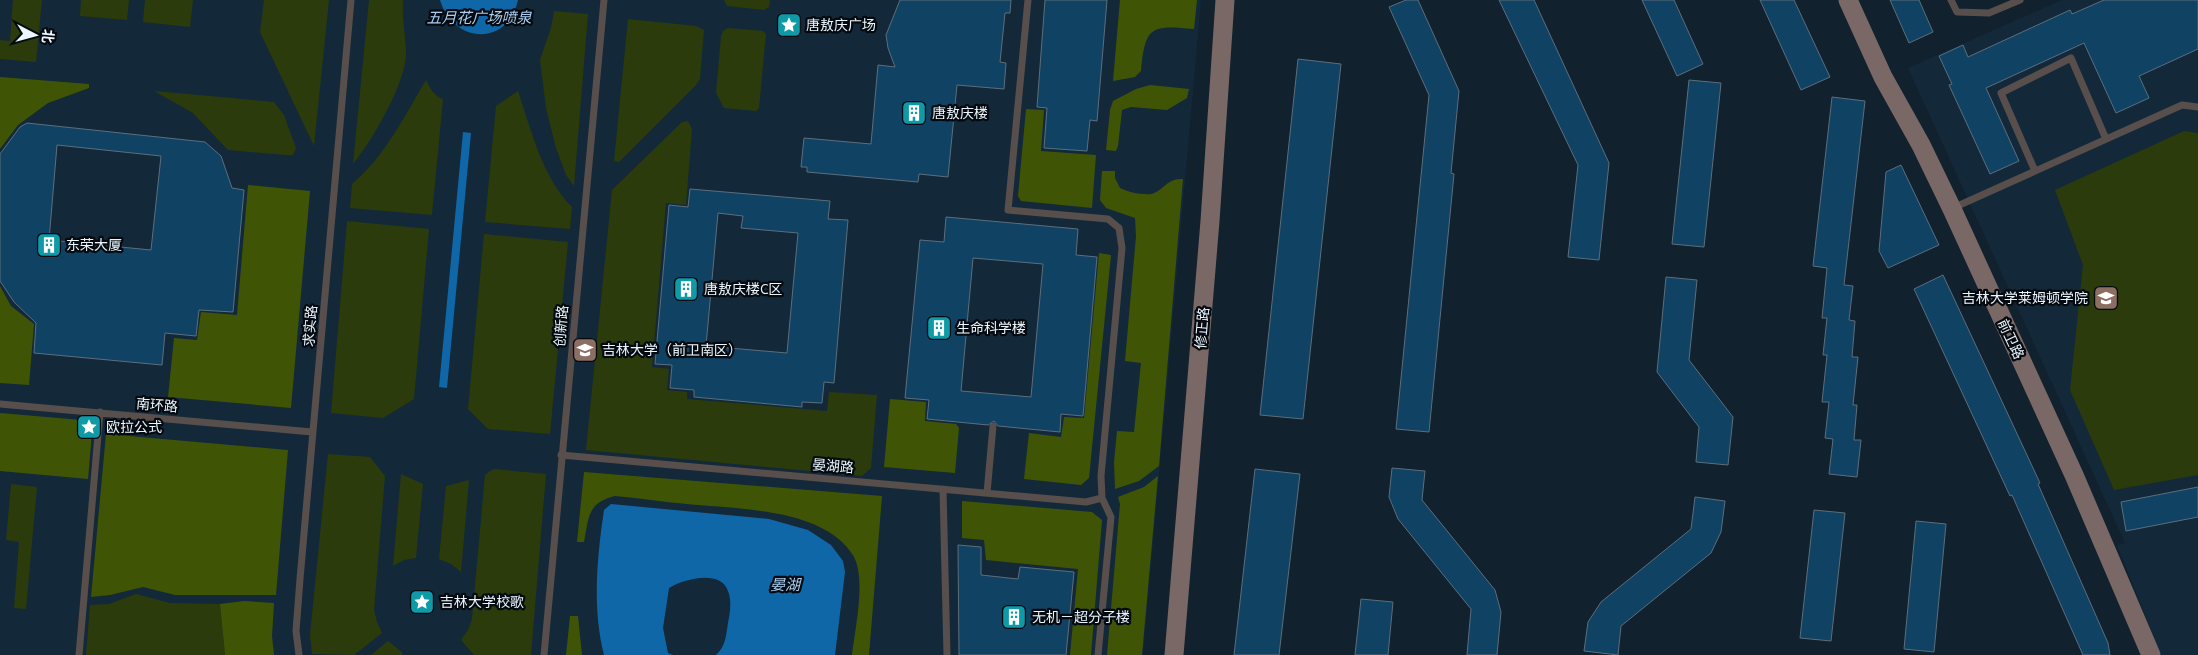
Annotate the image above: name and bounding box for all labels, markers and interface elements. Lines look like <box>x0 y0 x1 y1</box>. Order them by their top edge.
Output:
water label: 五月花广场喷泉 <box>426 9 532 26</box>
north arrow <box>10 10 60 60</box>
place icon: 唐敖庆广场 <box>776 12 802 38</box>
place label: 唐敖庆广场 <box>806 17 876 33</box>
text: 北 <box>39 29 57 44</box>
building icon: 唐敖庆楼 <box>901 100 927 126</box>
place label: 唐敖庆楼 <box>932 105 988 121</box>
building icon: 东荣大厦 <box>36 232 62 258</box>
place label: 东荣大厦 <box>66 237 122 253</box>
building icon: 唐敖庆楼C区 <box>673 276 699 302</box>
place label: 唐敖庆楼C区 <box>704 281 783 297</box>
school or university icon: 吉林大学莱姆顿学院 <box>2093 285 2119 311</box>
place label: 吉林大学莱姆顿学院 <box>1962 290 2088 306</box>
street label: 求实路 <box>300 304 320 348</box>
street label: 创新路 <box>551 304 571 348</box>
street label: 修正路 <box>1192 306 1212 350</box>
building icon: 生命科学楼 <box>926 315 952 341</box>
street label: 前卫路 <box>1995 317 2027 361</box>
place label: 生命科学楼 <box>956 320 1026 336</box>
school or university icon: 吉林大学（前卫南区） <box>572 337 598 363</box>
place label: 吉林大学（前卫南区） <box>602 342 742 358</box>
street label: 南环路 <box>135 395 179 415</box>
place icon: 欧拉公式 <box>76 414 102 440</box>
place label: 欧拉公式 <box>106 419 162 435</box>
street label: 晏湖路 <box>811 456 855 476</box>
water label: 晏湖 <box>770 576 802 593</box>
place icon: 吉林大学校歌 <box>409 589 435 615</box>
place label: 吉林大学校歌 <box>440 594 524 610</box>
building icon: 无机－超分子楼 <box>1001 604 1027 630</box>
place label: 无机－超分子楼 <box>1032 609 1130 625</box>

